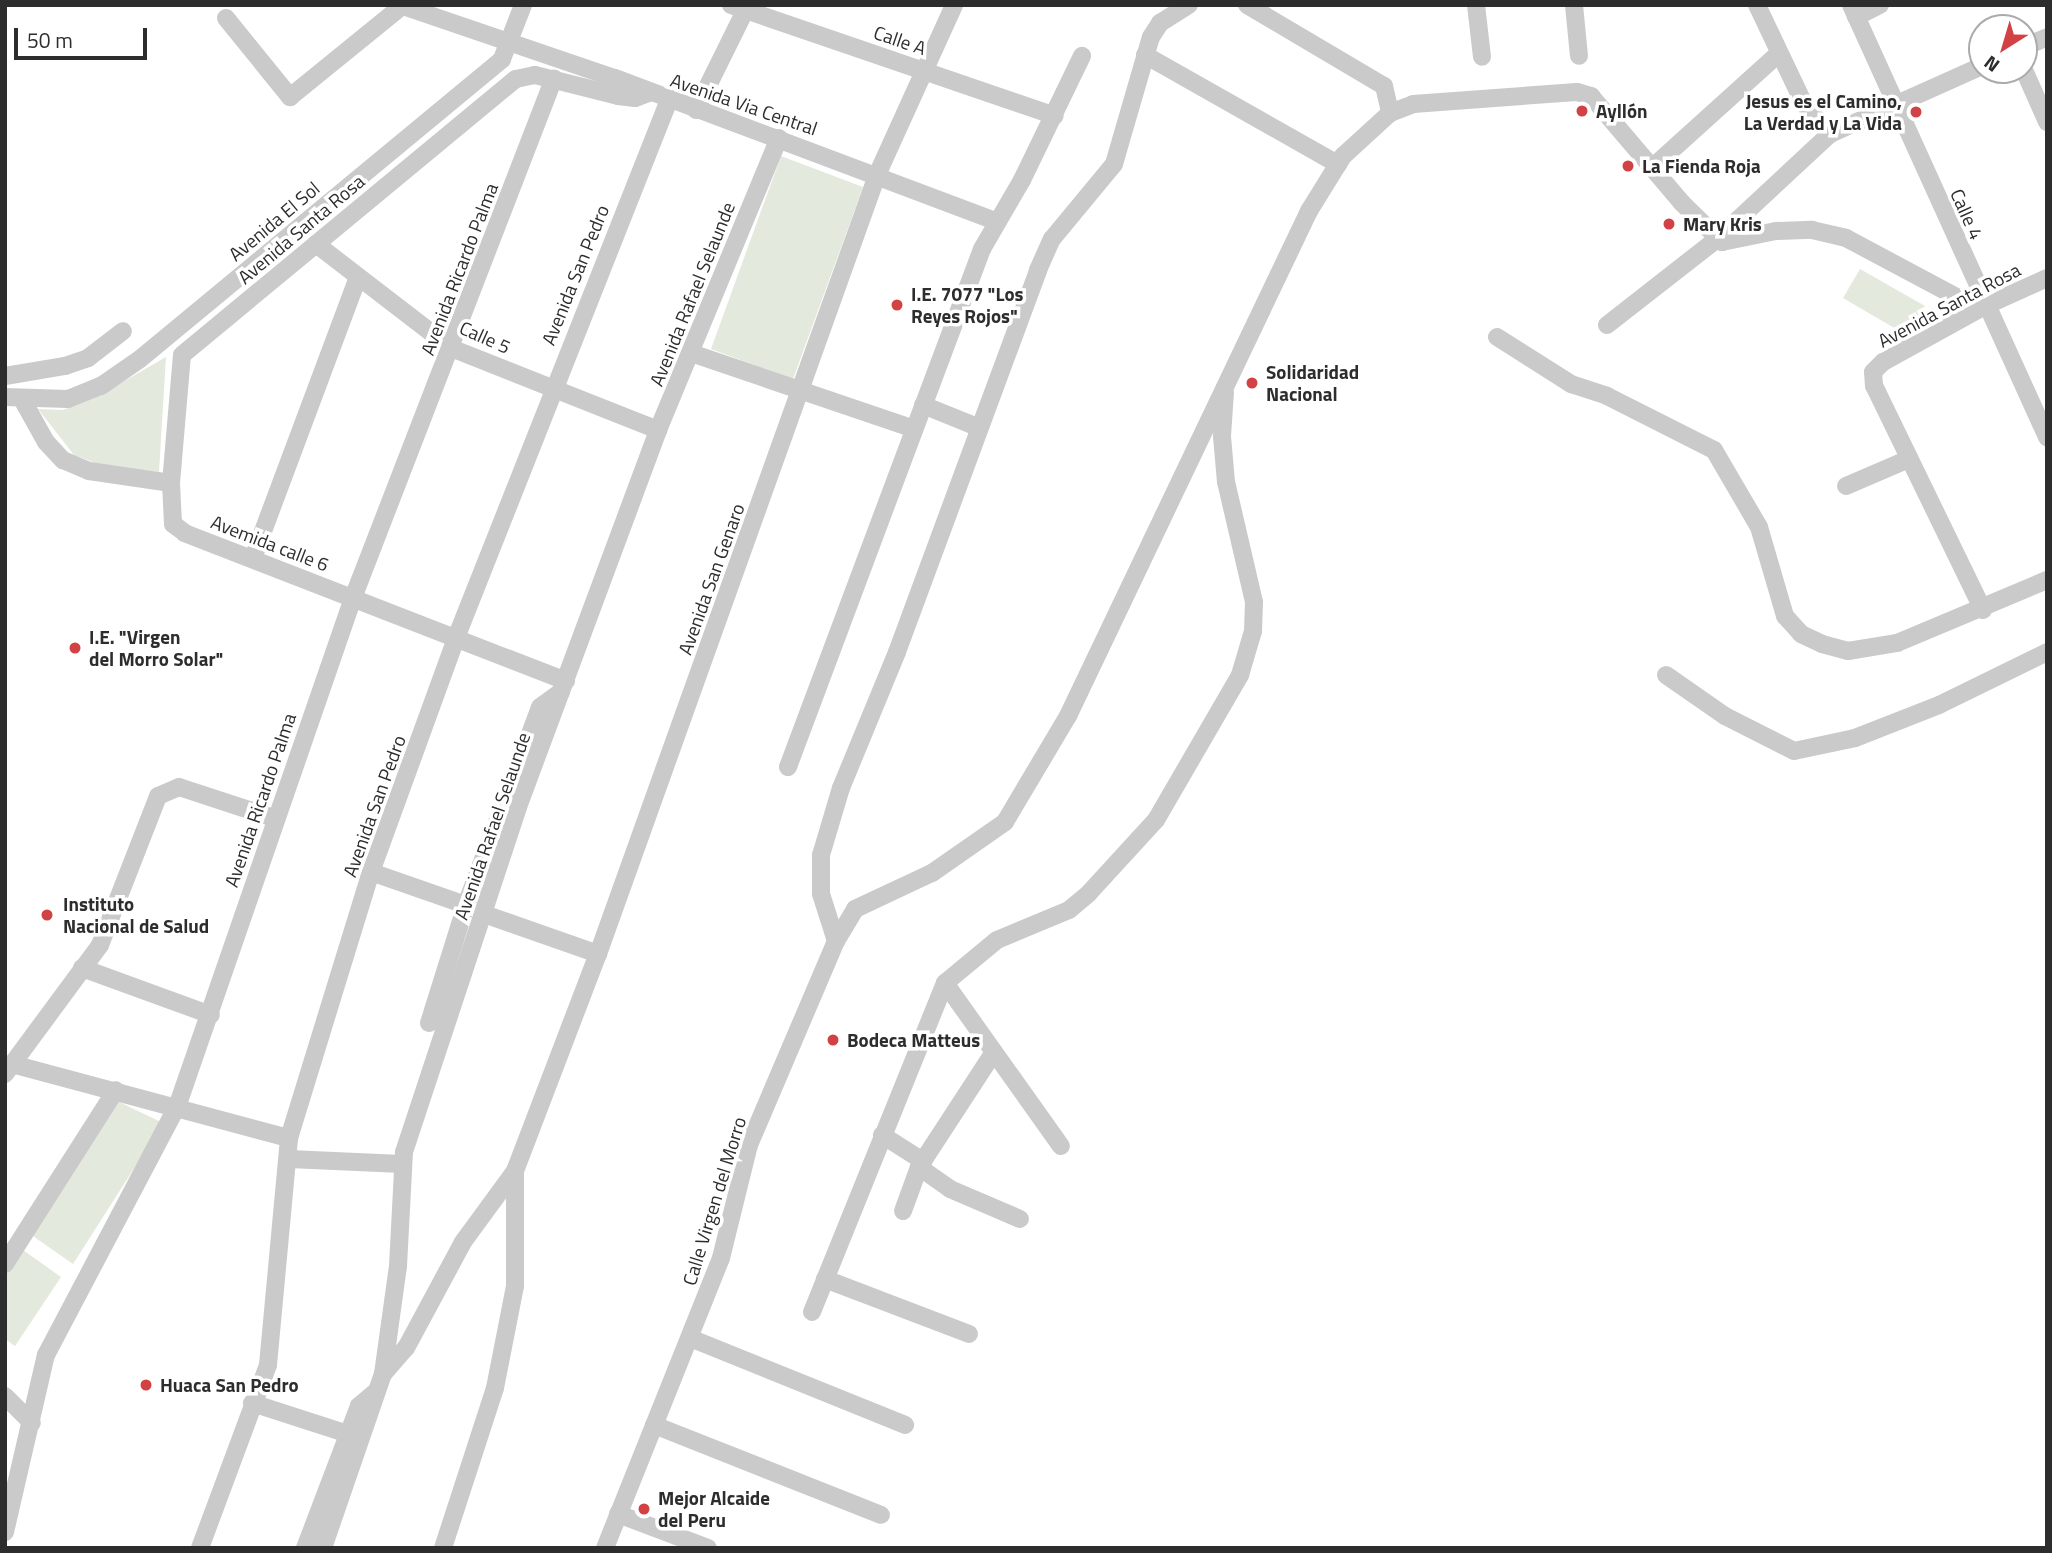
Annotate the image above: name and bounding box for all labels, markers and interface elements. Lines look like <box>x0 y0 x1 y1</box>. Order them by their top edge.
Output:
scale bar <box>18 14 150 58</box>
north arrow <box>1968 14 2038 84</box>
street label: Calle A <box>871 20 929 60</box>
text: 50 m <box>27 24 73 56</box>
text: N <box>1977 49 2005 80</box>
street label: Avenida Via Central <box>668 68 820 140</box>
place label: Jesus es el Camino, La Verdad y La Vida <box>1744 90 1902 134</box>
place label: Ayllón <box>1596 100 1648 122</box>
marker: Ayllón <box>1574 103 1590 119</box>
marker: Jesus es el Camino, La Verdad y La Vida <box>1908 104 1924 120</box>
place label: La Fienda Roja <box>1642 155 1761 177</box>
marker: La Fienda Roja <box>1620 158 1636 174</box>
street label: Avenida Santa Rosa <box>233 170 369 288</box>
street label: Avenida El Sol <box>224 176 324 266</box>
street label: Avenida Ricardo Palma <box>416 180 502 358</box>
street label: Calle 4 <box>1946 185 1988 243</box>
street label: Avenida Rafael Selaunde <box>645 199 739 389</box>
street label: Avenida San Pedro <box>537 202 613 348</box>
place label: Mary Kris <box>1683 213 1762 235</box>
marker: Mary Kris <box>1661 216 1677 232</box>
street label: Avenida Santa Rosa <box>1874 258 2024 352</box>
place label: I.E. 7077 "Los Reyes Rojos" <box>911 283 1023 327</box>
marker: I.E. 7077 "Los Reyes Rojos" <box>889 297 905 313</box>
street label: Calle 5 <box>456 316 514 358</box>
place label: Solidaridad Nacional <box>1266 361 1359 405</box>
marker: Solidaridad Nacional <box>1244 375 1260 391</box>
street label: Avenida San Genaro <box>673 500 749 658</box>
street label: Avemida calle 6 <box>208 510 332 576</box>
place label: I.E. "Virgen del Morro Solar" <box>89 626 223 670</box>
marker: I.E. "Virgen del Morro Solar" <box>67 640 83 656</box>
street label: Avenida Ricardo Palma <box>220 710 300 890</box>
street label: Avenida Rafael Selaunde <box>449 729 535 923</box>
street label: Avenida San Pedro <box>338 732 410 880</box>
place label: Instituto Nacional de Salud <box>63 893 209 937</box>
marker: Instituto Nacional de Salud <box>37 905 57 925</box>
place label: Bodeca Matteus <box>847 1029 980 1051</box>
marker: Bodeca Matteus <box>825 1032 841 1048</box>
street label: Calle Virgen del Morro <box>678 1114 750 1288</box>
place label: Huaca San Pedro <box>160 1374 299 1396</box>
marker: Huaca San Pedro <box>138 1377 154 1393</box>
place label: Mejor Alcaide del Peru <box>658 1487 770 1531</box>
marker: Mejor Alcaide del Peru <box>636 1501 652 1517</box>

